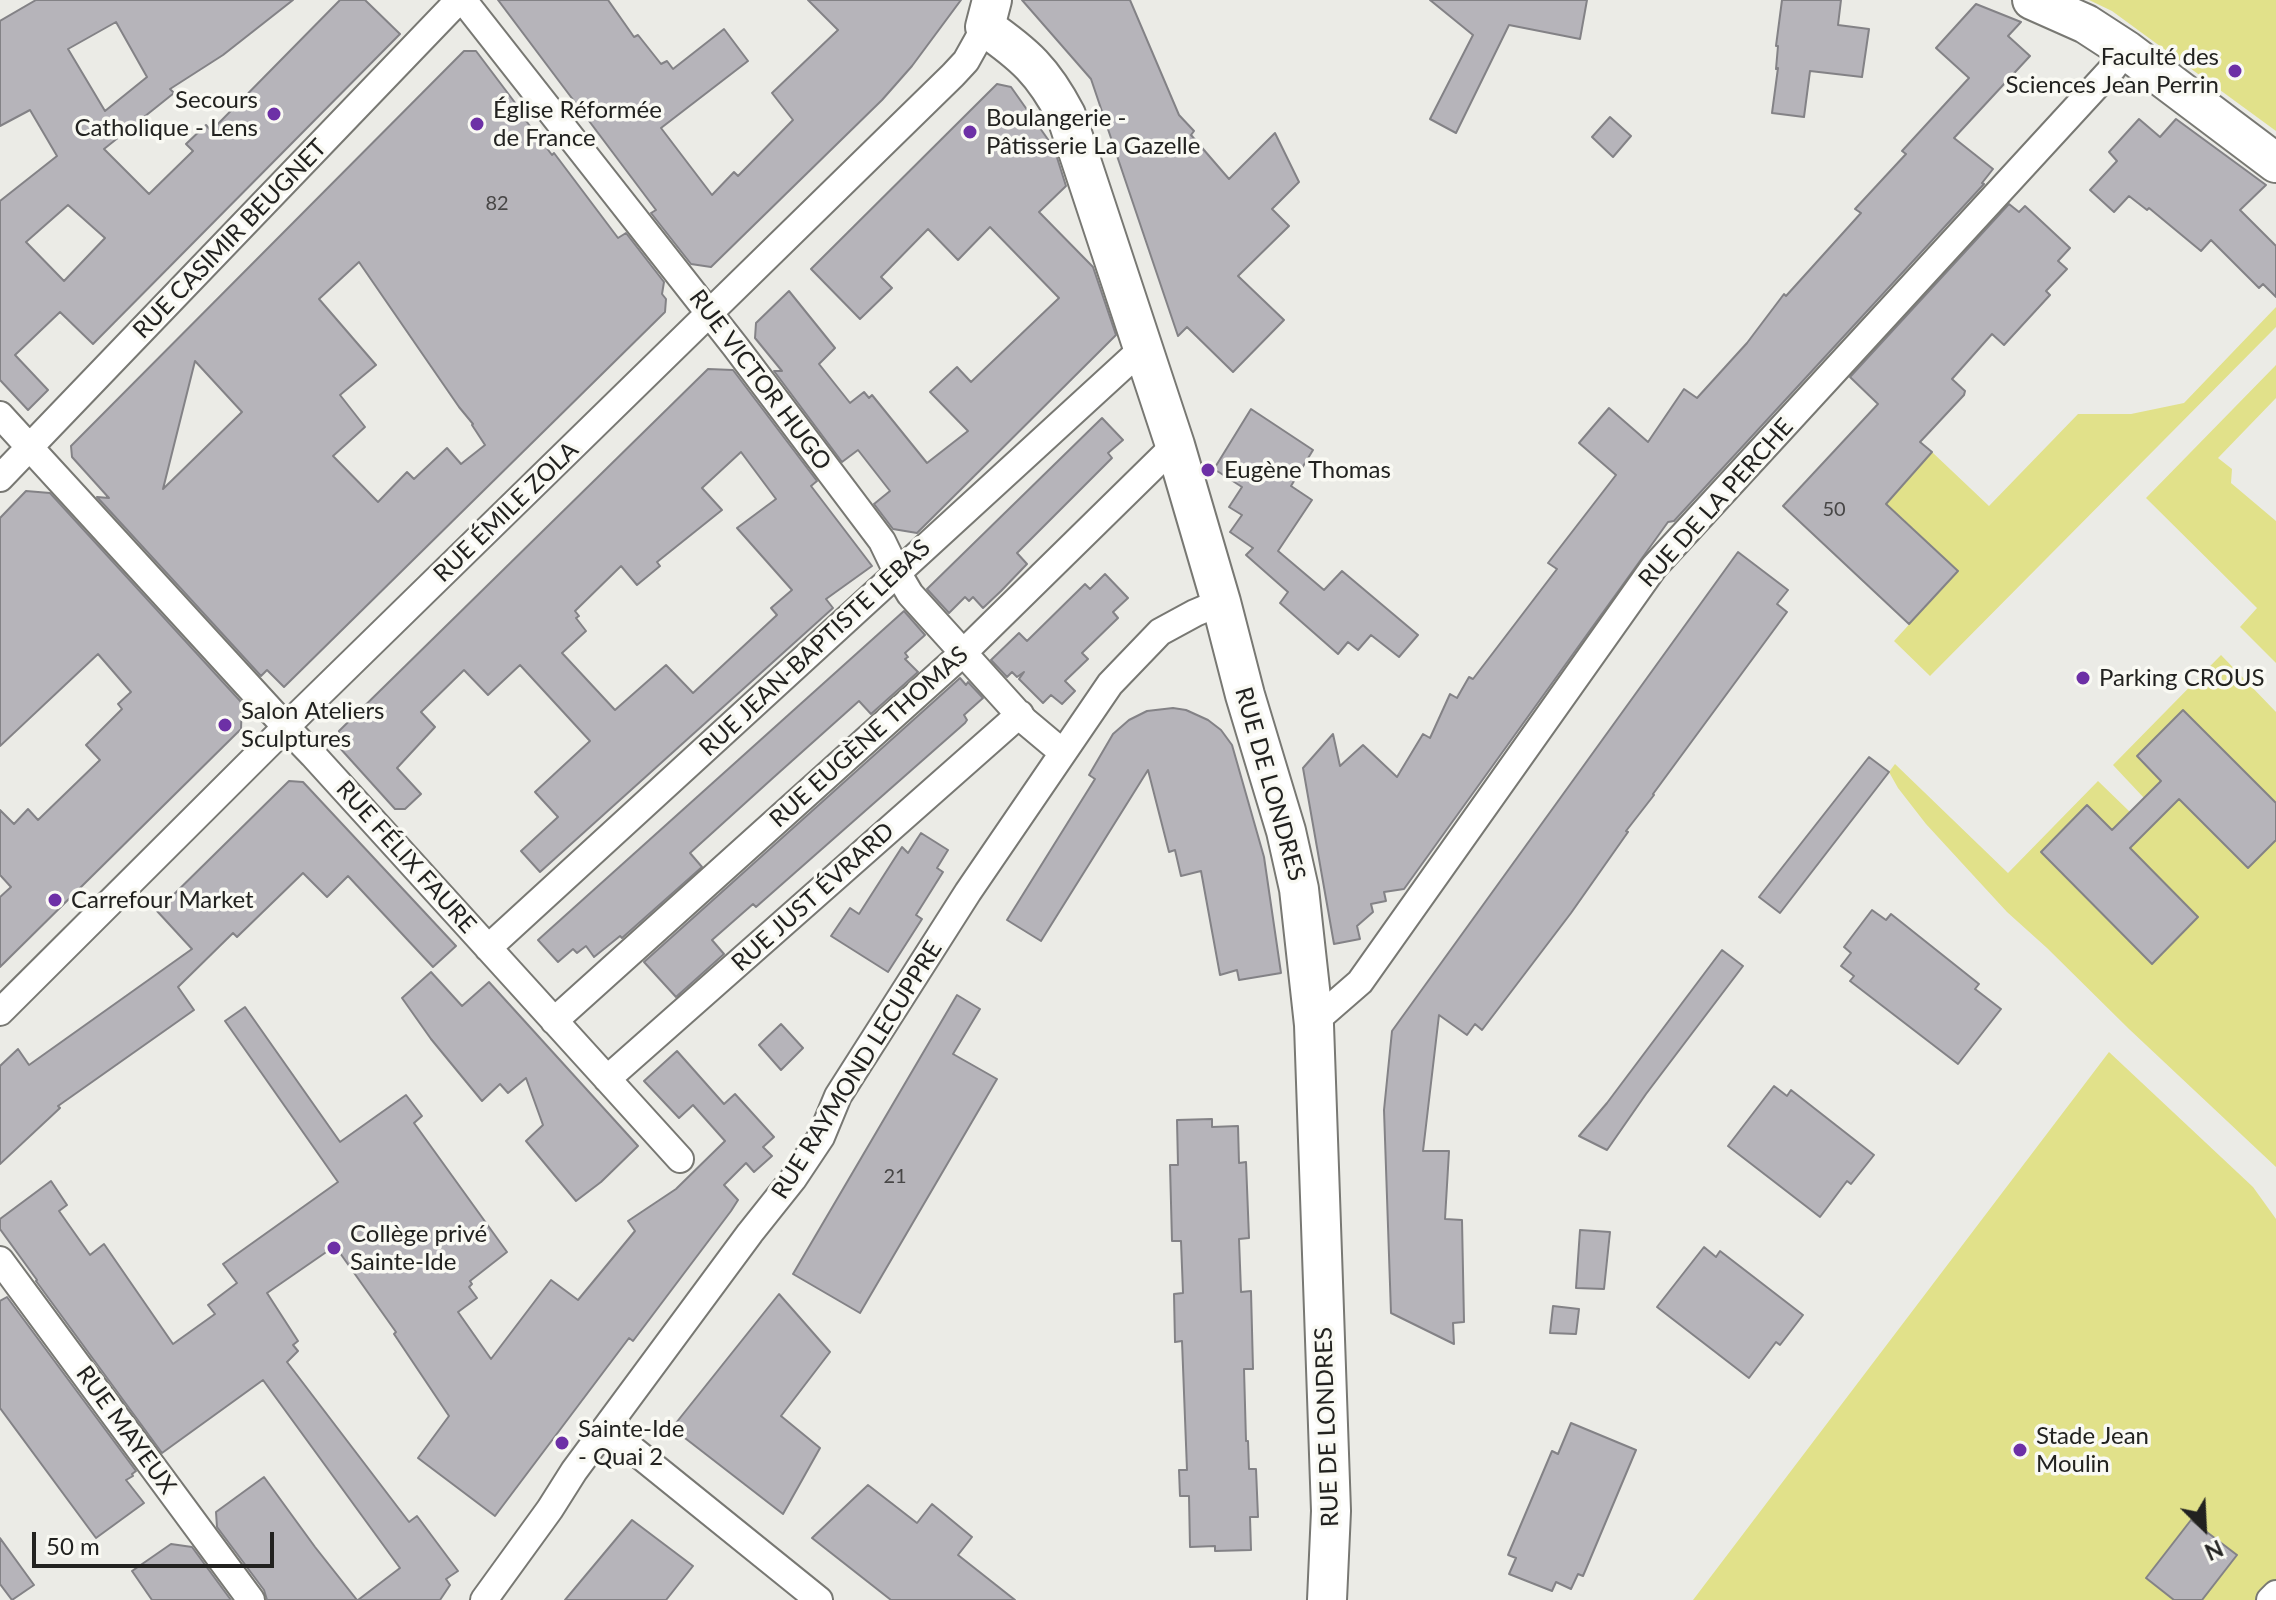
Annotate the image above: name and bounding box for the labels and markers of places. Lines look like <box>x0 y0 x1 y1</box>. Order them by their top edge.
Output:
place label: Faculté des Sciences Jean Perrin <box>2005 43 2219 99</box>
marker: Faculté des Sciences Jean Perrin <box>2226 62 2244 80</box>
place label: Secours Catholique - Lens <box>75 86 258 142</box>
place label: Église Réformée de France <box>493 96 662 152</box>
place label: Boulangerie - Pâtisserie La Gazelle <box>986 104 1200 160</box>
marker: Secours Catholique - Lens <box>265 105 283 123</box>
marker: Église Réformée de France <box>468 115 486 133</box>
marker: Boulangerie - Pâtisserie La Gazelle <box>961 123 979 141</box>
place label: Eugène Thomas <box>1224 456 1391 484</box>
marker: Eugène Thomas <box>1199 461 1217 479</box>
place label: Parking CROUS <box>2099 664 2264 692</box>
marker: Parking CROUS <box>2074 669 2092 687</box>
place label: Salon Ateliers Sculptures <box>241 697 384 753</box>
marker: Salon Ateliers Sculptures <box>216 716 234 734</box>
place label: Carrefour Market <box>71 886 254 914</box>
marker: Carrefour Market <box>46 891 64 909</box>
place label: Collège privé Sainte-Ide <box>350 1220 487 1276</box>
marker: Collège privé Sainte-Ide <box>325 1239 343 1257</box>
place label: Sainte-Ide - Quai 2 <box>578 1415 684 1471</box>
place label: Stade Jean Moulin <box>2036 1422 2149 1478</box>
marker: Sainte-Ide - Quai 2 <box>553 1434 571 1452</box>
marker: Stade Jean Moulin <box>2011 1441 2029 1459</box>

